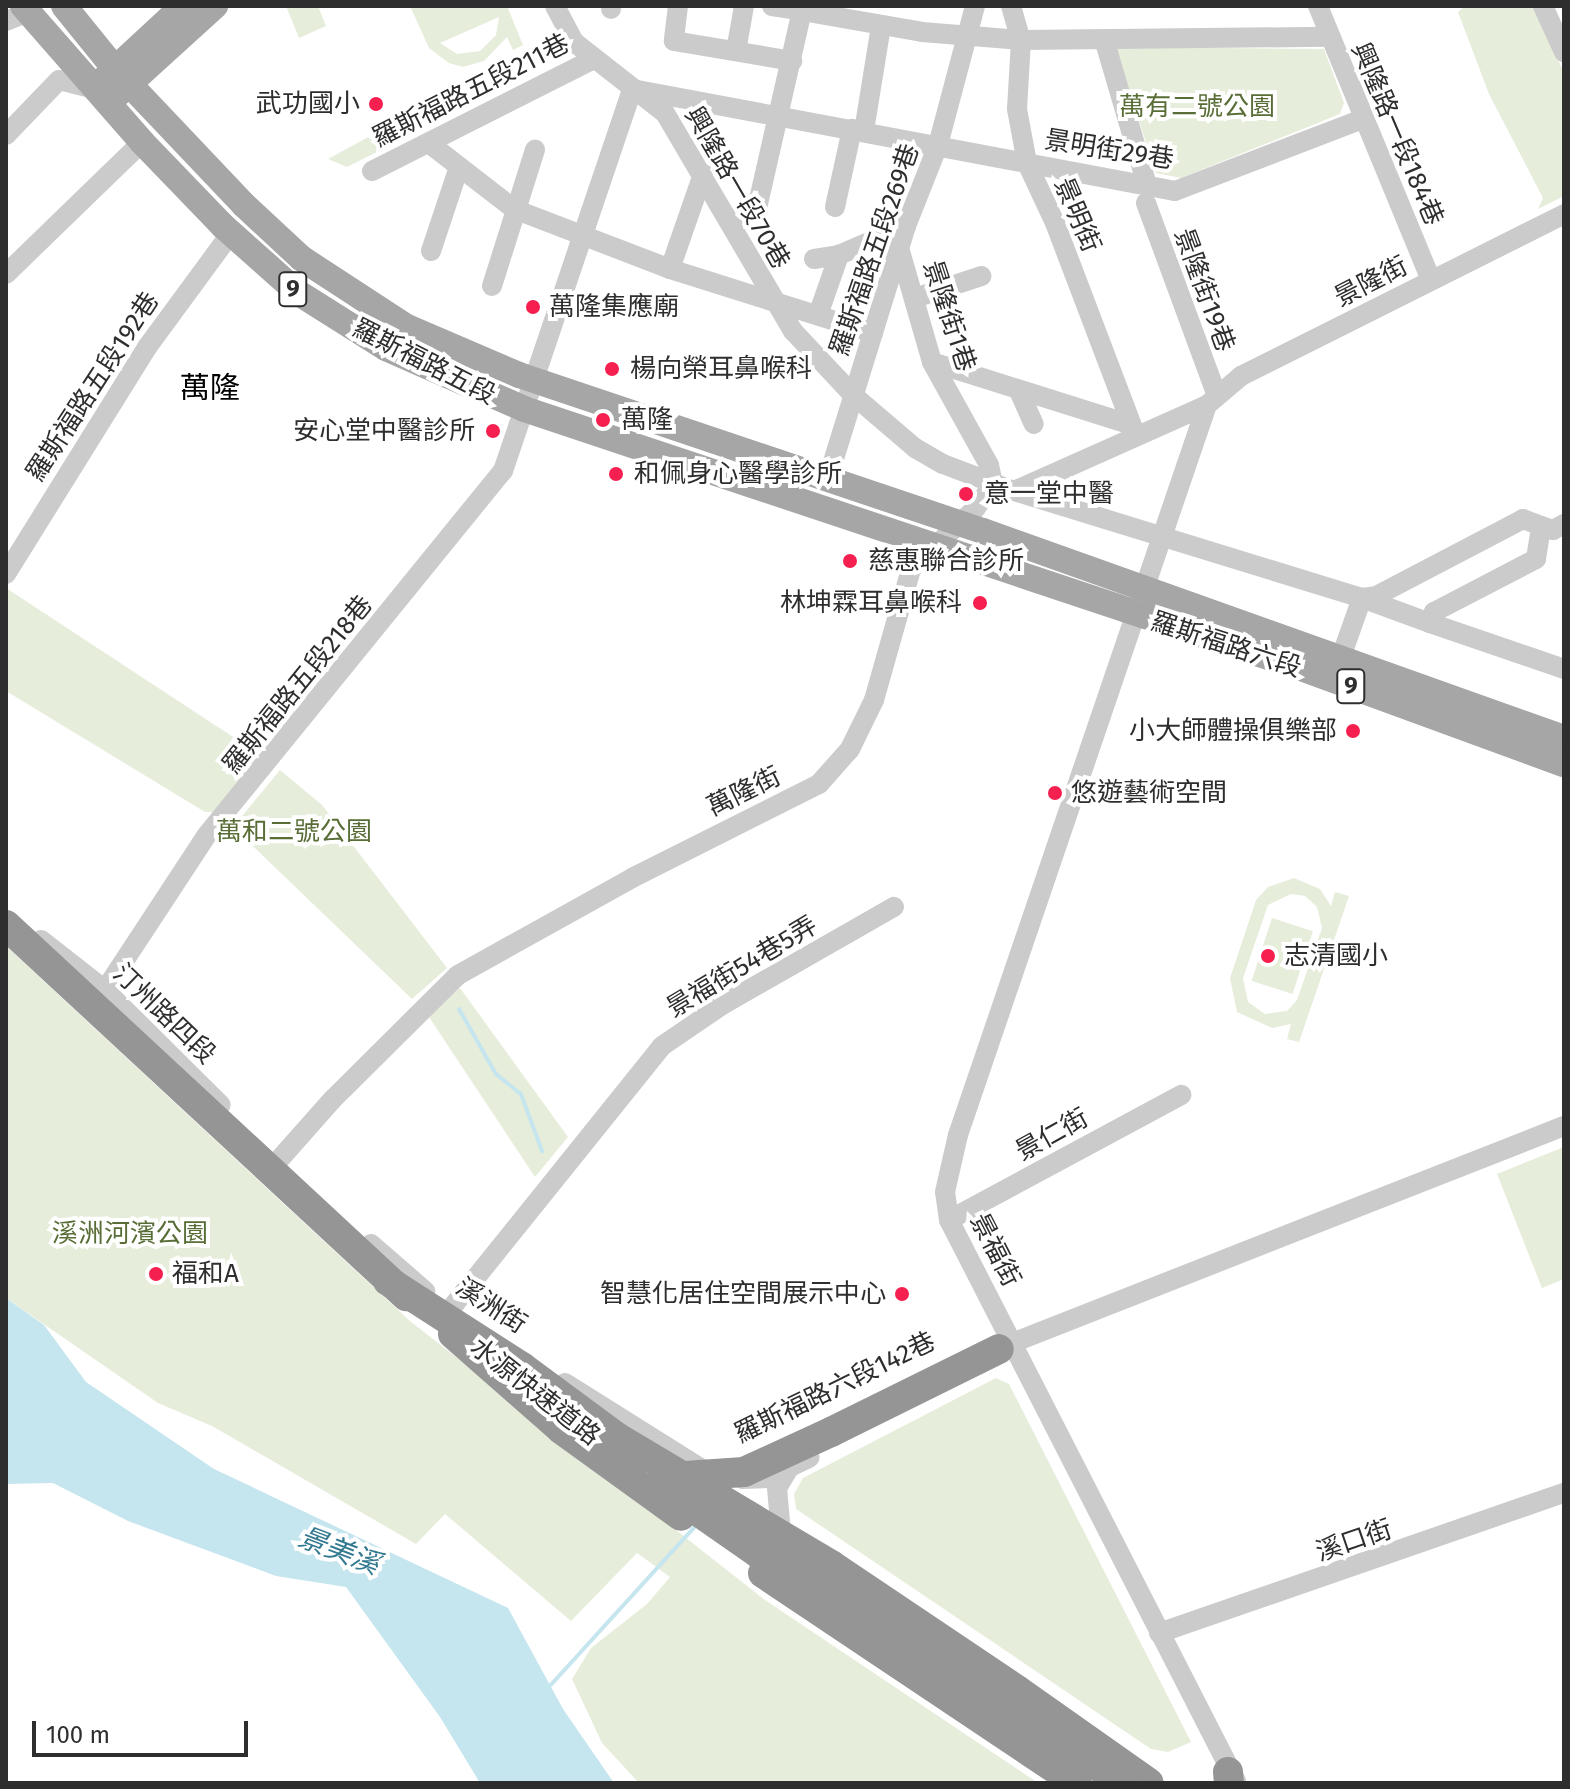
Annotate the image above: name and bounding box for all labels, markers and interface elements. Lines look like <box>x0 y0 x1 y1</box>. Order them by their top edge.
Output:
street label: 羅斯福路五段211巷 <box>368 28 574 154</box>
street label: 興隆路一段184巷 <box>1344 38 1450 230</box>
place label: 武功國小 <box>256 88 360 120</box>
park label: 萬有二號公園 <box>1119 91 1275 123</box>
marker: 武功國小 <box>367 95 385 113</box>
street label: 興隆路一段70巷 <box>678 102 796 274</box>
street label: 景明街29巷 <box>1042 124 1176 176</box>
street label: 羅斯福路五段269巷 <box>824 140 926 360</box>
street label: 景明街 <box>1047 173 1107 257</box>
street label: 景隆街19巷 <box>1167 224 1241 356</box>
street label: 景隆街 <box>1329 250 1413 314</box>
street label: 景隆街1巷 <box>916 256 982 376</box>
road number: 9 <box>277 269 309 309</box>
street label: 羅斯福路五段192巷 <box>20 287 166 487</box>
place label: 萬隆集應廟 <box>549 291 679 323</box>
marker: 萬隆集應廟 <box>524 298 542 316</box>
street label: 羅斯福路五段 <box>347 313 501 411</box>
place label: 楊向榮耳鼻喉科 <box>630 353 812 385</box>
marker: 楊向榮耳鼻喉科 <box>601 358 623 380</box>
district label: 萬隆 <box>180 370 240 406</box>
place label: 萬隆 <box>621 404 673 436</box>
marker: 萬隆 <box>592 409 614 431</box>
place label: 安心堂中醫診所 <box>293 415 475 447</box>
marker: 安心堂中醫診所 <box>482 420 504 442</box>
place label: 和佩身心醫學診所 <box>634 458 842 490</box>
marker: 和佩身心醫學診所 <box>605 463 627 485</box>
place label: 意一堂中醫 <box>984 478 1114 510</box>
marker: 意一堂中醫 <box>955 483 977 505</box>
place label: 慈惠聯合診所 <box>868 545 1024 577</box>
marker: 慈惠聯合診所 <box>839 550 861 572</box>
place label: 林坤霖耳鼻喉科 <box>780 587 962 619</box>
street label: 羅斯福路五段218巷 <box>217 590 379 780</box>
marker: 林坤霖耳鼻喉科 <box>969 592 991 614</box>
street label: 羅斯福路六段 <box>1147 606 1305 684</box>
road number: 9 <box>1335 666 1367 706</box>
place label: 小大師體操俱樂部 <box>1129 715 1337 747</box>
marker: 小大師體操俱樂部 <box>1344 722 1362 740</box>
street label: 萬隆街 <box>702 761 786 823</box>
place label: 悠遊藝術空間 <box>1071 777 1227 809</box>
marker: 悠遊藝術空間 <box>1046 784 1064 802</box>
park label: 萬和二號公園 <box>216 816 372 848</box>
street label: 景福街54巷5弄 <box>661 910 823 1024</box>
place label: 志清國小 <box>1284 940 1388 972</box>
marker: 志清國小 <box>1259 947 1277 965</box>
street label: 汀州路四段 <box>106 958 222 1070</box>
street label: 景仁街 <box>1010 1102 1094 1168</box>
street label: 景福街 <box>963 1208 1027 1292</box>
park label: 溪洲河濱公園 <box>52 1218 208 1250</box>
place label: 福和A <box>172 1258 239 1290</box>
marker: 福和A <box>147 1265 165 1283</box>
street label: 溪洲街 <box>450 1272 532 1340</box>
place label: 智慧化居住空間展示中心 <box>600 1278 886 1310</box>
marker: 智慧化居住空間展示中心 <box>893 1285 911 1303</box>
street label: 羅斯福路六段142巷 <box>730 1326 940 1450</box>
street label: 水源快速道路 <box>464 1332 606 1452</box>
street label: 溪口街 <box>1312 1514 1396 1568</box>
water label: 景美溪 <box>294 1520 384 1582</box>
scale bar <box>36 1705 252 1755</box>
text: 100 m <box>46 1721 110 1749</box>

